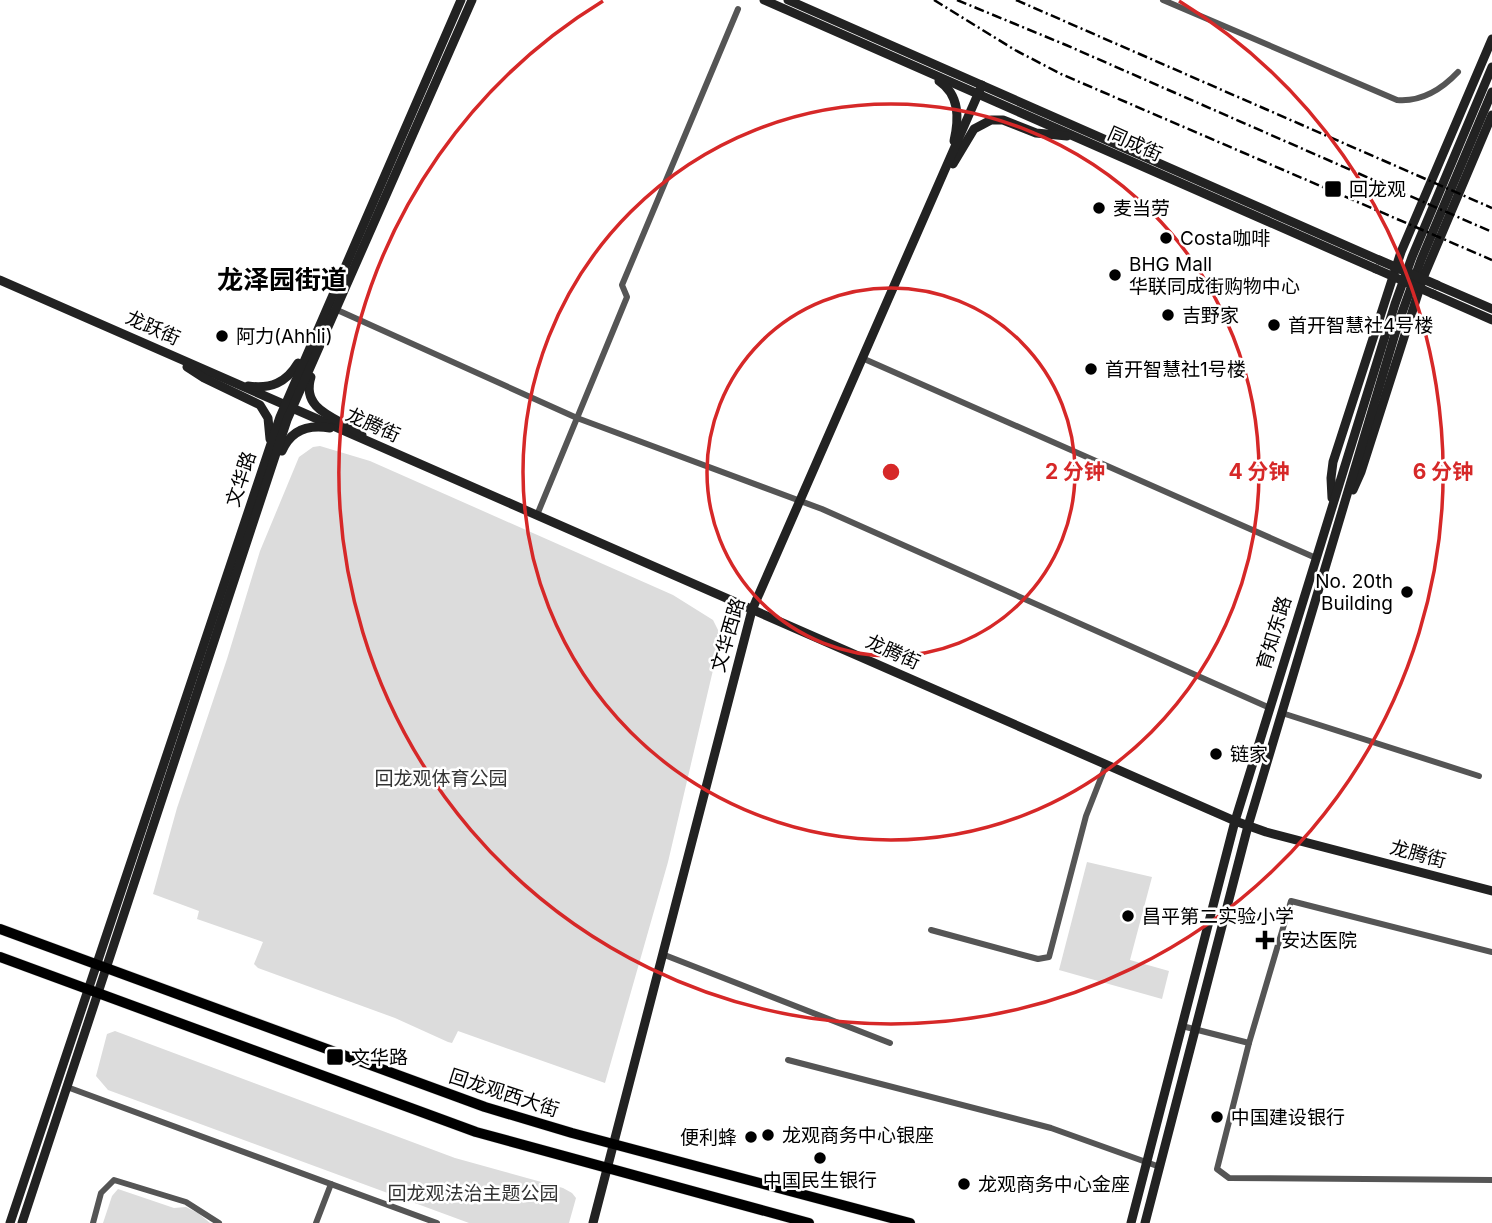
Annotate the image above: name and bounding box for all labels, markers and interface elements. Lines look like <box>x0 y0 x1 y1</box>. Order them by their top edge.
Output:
street label: 同成街 <box>1104 122 1166 166</box>
place label: 回龙观 <box>1349 178 1406 201</box>
marker: 回龙观 <box>1323 179 1343 199</box>
place label: 麦当劳 <box>1113 197 1170 220</box>
marker: 麦当劳 <box>1091 200 1107 216</box>
place label: Costa咖啡 <box>1180 227 1270 250</box>
marker: Costa咖啡 <box>1158 230 1174 246</box>
place label: BHG Mall 华联同成街购物中心 <box>1129 253 1300 298</box>
district label: 龙泽园街道 <box>217 264 347 295</box>
marker: BHG Mall 华联同成街购物中心 <box>1107 267 1123 283</box>
place label: 吉野家 <box>1182 304 1239 327</box>
street label: 龙跃街 <box>122 306 184 350</box>
marker: 吉野家 <box>1160 307 1176 323</box>
place label: 首开智慧社4号楼 <box>1288 314 1433 337</box>
marker: 首开智慧社4号楼 <box>1266 317 1282 333</box>
place label: 阿力(Ahhli) <box>236 325 333 348</box>
marker: 阿力(Ahhli) <box>214 328 230 344</box>
place label: 首开智慧社1号楼 <box>1105 358 1246 381</box>
marker: 首开智慧社1号楼 <box>1083 361 1099 377</box>
street label: 龙腾街 <box>342 403 404 447</box>
street label: 文华路 <box>221 448 261 510</box>
text: 2 分钟 <box>1045 459 1105 484</box>
text: 4 分钟 <box>1228 459 1290 484</box>
text: 6 分钟 <box>1413 459 1473 484</box>
centre of rings <box>879 460 903 484</box>
place label: No. 20th Building <box>1315 570 1393 615</box>
marker: No. 20th Building <box>1399 584 1415 600</box>
street label: 育知东路 <box>1252 593 1296 673</box>
street label: 文华西路 <box>706 595 750 675</box>
street label: 龙腾街 <box>862 630 924 674</box>
place label: 链家 <box>1230 743 1268 766</box>
marker: 链家 <box>1208 746 1224 762</box>
park label: 回龙观体育公园 <box>374 767 508 790</box>
street label: 龙腾街 <box>1387 836 1449 872</box>
place label: 昌平第二实验小学 <box>1142 905 1294 928</box>
marker: 昌平第二实验小学 <box>1120 908 1136 924</box>
place label: 安达医院 <box>1281 929 1357 952</box>
marker: 安达医院 <box>1255 930 1275 950</box>
place label: 文华路 <box>351 1046 408 1069</box>
marker: 文华路 <box>325 1047 345 1067</box>
street label: 回龙观西大街 <box>446 1064 562 1122</box>
place label: 中国建设银行 <box>1231 1106 1345 1129</box>
marker: 中国建设银行 <box>1209 1109 1225 1125</box>
place label: 龙观商务中心银座 <box>782 1124 934 1147</box>
place label: 便利蜂 <box>680 1126 737 1149</box>
marker: 龙观商务中心银座 <box>760 1127 776 1143</box>
marker: 便利蜂 <box>743 1129 759 1145</box>
marker: 中国民生银行 <box>812 1150 828 1166</box>
place label: 中国民生银行 <box>763 1169 877 1192</box>
place label: 龙观商务中心金座 <box>978 1173 1130 1196</box>
marker: 龙观商务中心金座 <box>956 1176 972 1192</box>
park label: 回龙观法治主题公园 <box>387 1182 559 1205</box>

